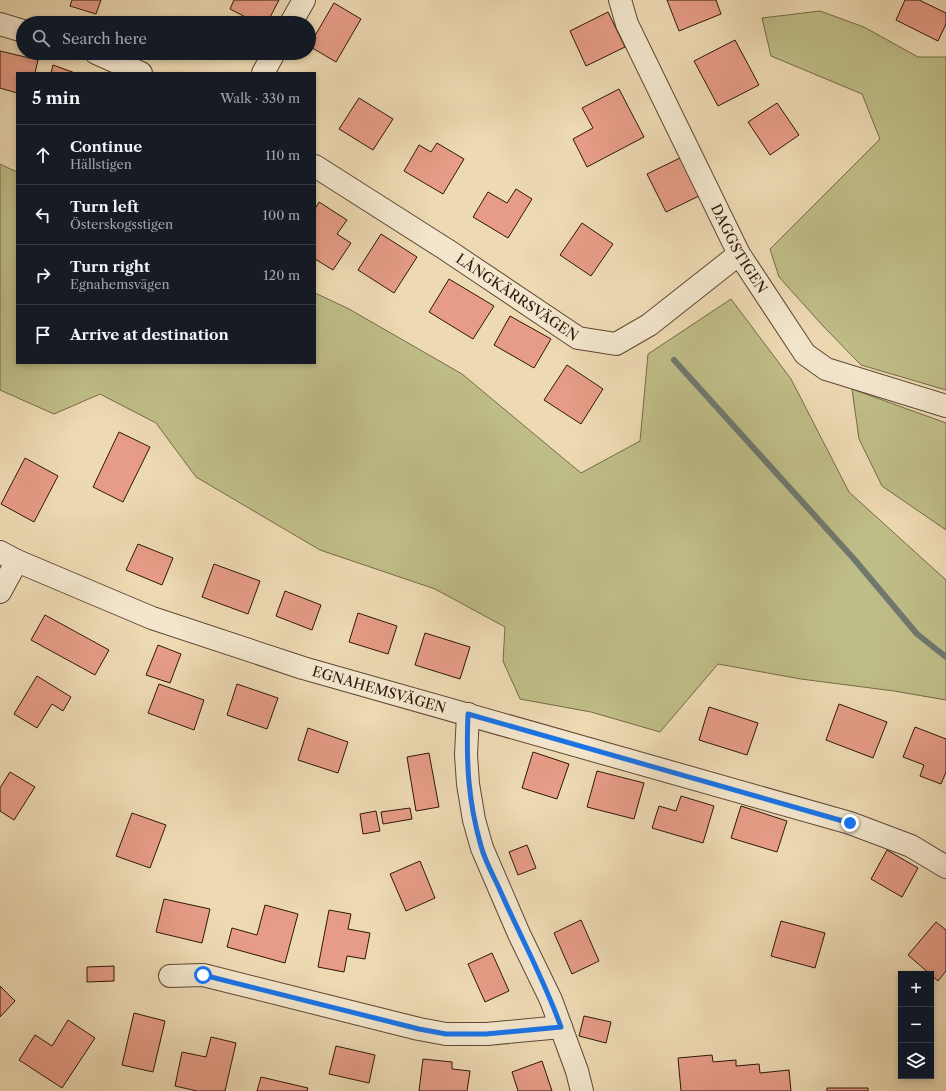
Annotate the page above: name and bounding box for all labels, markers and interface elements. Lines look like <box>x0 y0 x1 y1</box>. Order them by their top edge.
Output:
search box <box>16 16 316 60</box>
icon: search <box>30 27 52 49</box>
text: Search here <box>62 29 147 48</box>
text: 5 min <box>32 88 80 108</box>
text: Walk · 330 m <box>220 90 300 106</box>
text: Continue <box>70 137 142 156</box>
icon: ahead <box>32 144 54 166</box>
text: 110 m <box>265 147 300 163</box>
text: Hällstigen <box>70 156 132 172</box>
text: Turn left <box>70 197 139 216</box>
street label: DAGGSTIGEN <box>707 201 772 297</box>
icon: left <box>32 204 54 226</box>
text: 100 m <box>262 207 300 223</box>
text: Österskogsstigen <box>70 216 173 232</box>
street label: LÅNGKÄRRSVÄGEN <box>452 250 582 345</box>
text: Turn right <box>70 257 150 276</box>
icon: right <box>32 264 54 286</box>
text: 120 m <box>263 267 300 283</box>
text: Egnahemsvägen <box>70 276 170 292</box>
icon: arrive <box>32 324 54 346</box>
text: Arrive at destination <box>70 325 229 344</box>
street label: EGNAHEMSVÄGEN <box>310 662 449 717</box>
route end <box>841 814 859 832</box>
route start <box>194 966 212 984</box>
map controls <box>898 971 934 1079</box>
button: + <box>898 971 934 1007</box>
button: − <box>898 1007 934 1043</box>
button: layers <box>898 1043 934 1079</box>

